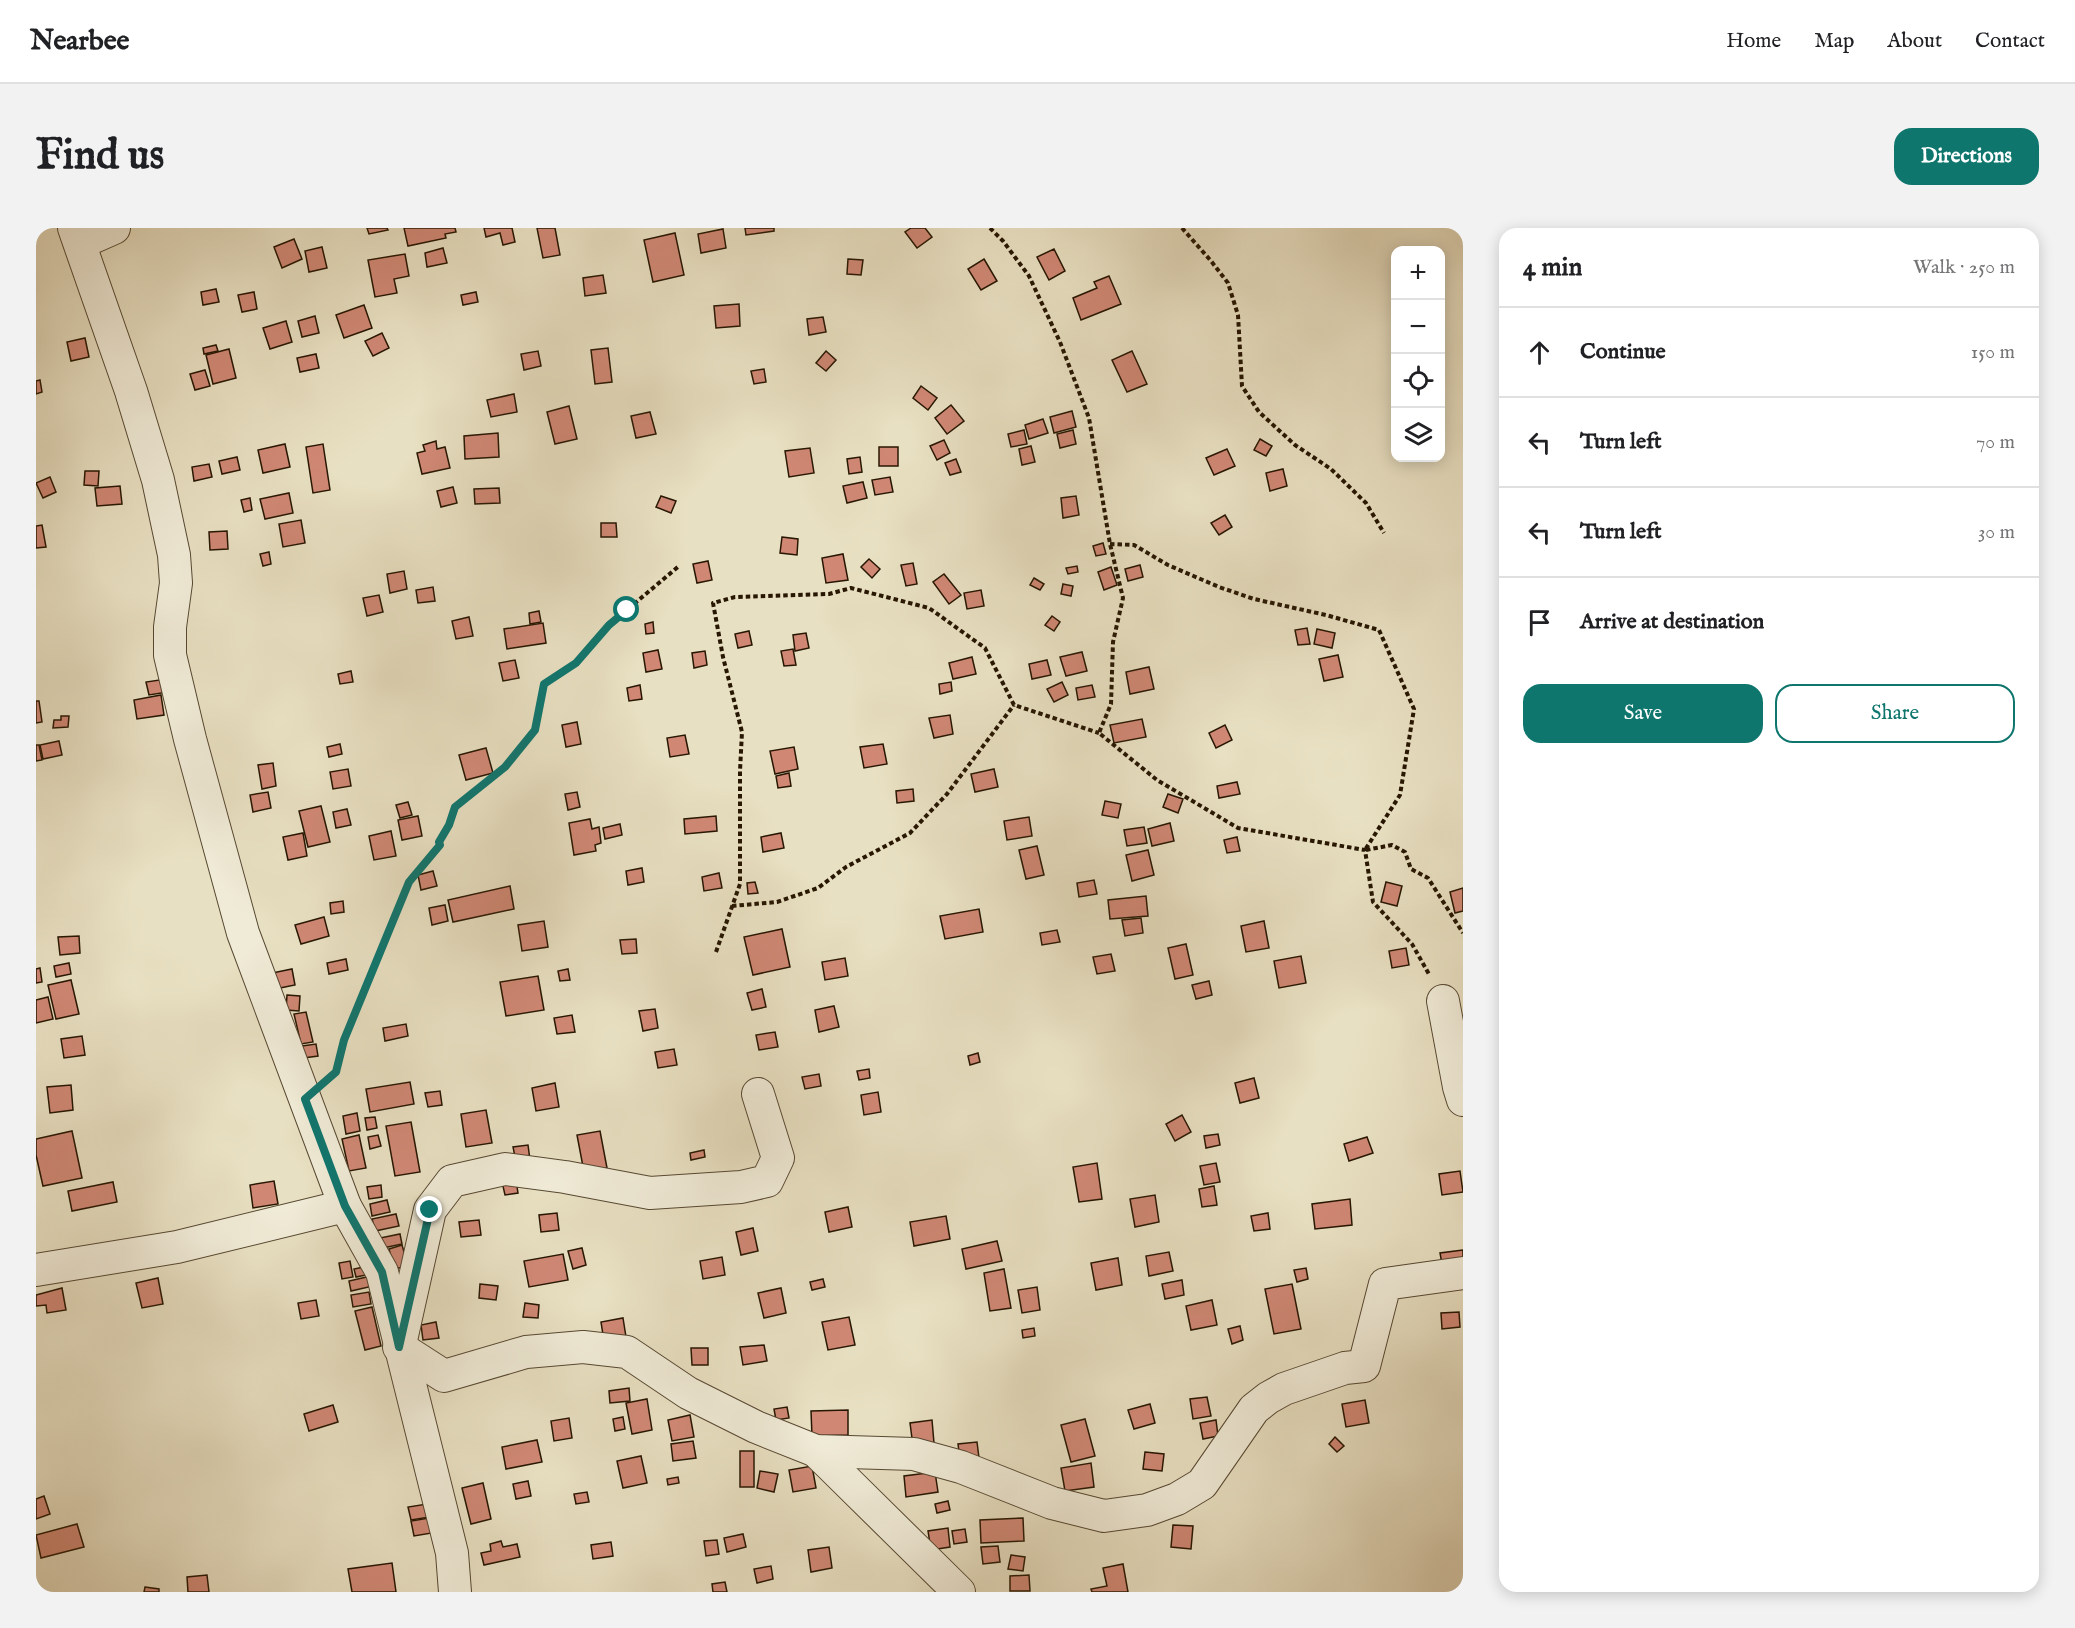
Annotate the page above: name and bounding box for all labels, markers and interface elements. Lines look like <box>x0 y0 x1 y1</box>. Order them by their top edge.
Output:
text: Nearbee <box>30 24 129 59</box>
text: Home <box>1726 28 1781 55</box>
text: Map <box>1814 28 1854 55</box>
text: About <box>1887 28 1942 55</box>
text: Contact <box>1975 28 2045 55</box>
button: Directions <box>1894 128 2039 185</box>
text: Find us <box>36 130 164 183</box>
map controls <box>1391 246 1445 462</box>
button: + <box>1391 246 1445 300</box>
text: 4 min <box>1523 251 1582 284</box>
text: Walk · 250 m <box>1913 255 2015 280</box>
button: − <box>1391 300 1445 354</box>
icon: ahead <box>1523 336 1556 369</box>
text: Continue <box>1580 338 1666 366</box>
text: 150 m <box>1971 340 2015 365</box>
button: locate <box>1391 354 1445 408</box>
button: layers <box>1391 408 1445 462</box>
icon: left <box>1523 426 1556 459</box>
text: Turn left <box>1580 428 1662 456</box>
text: 70 m <box>1976 430 2015 455</box>
icon: left <box>1523 516 1556 549</box>
text: Turn left <box>1580 518 1662 546</box>
text: 30 m <box>1978 520 2015 545</box>
route start <box>613 596 639 622</box>
icon: arrive <box>1523 606 1556 639</box>
text: Arrive at destination <box>1580 608 1764 636</box>
button: Save <box>1523 684 1763 743</box>
button: Share <box>1775 684 2015 743</box>
route end <box>416 1196 442 1222</box>

